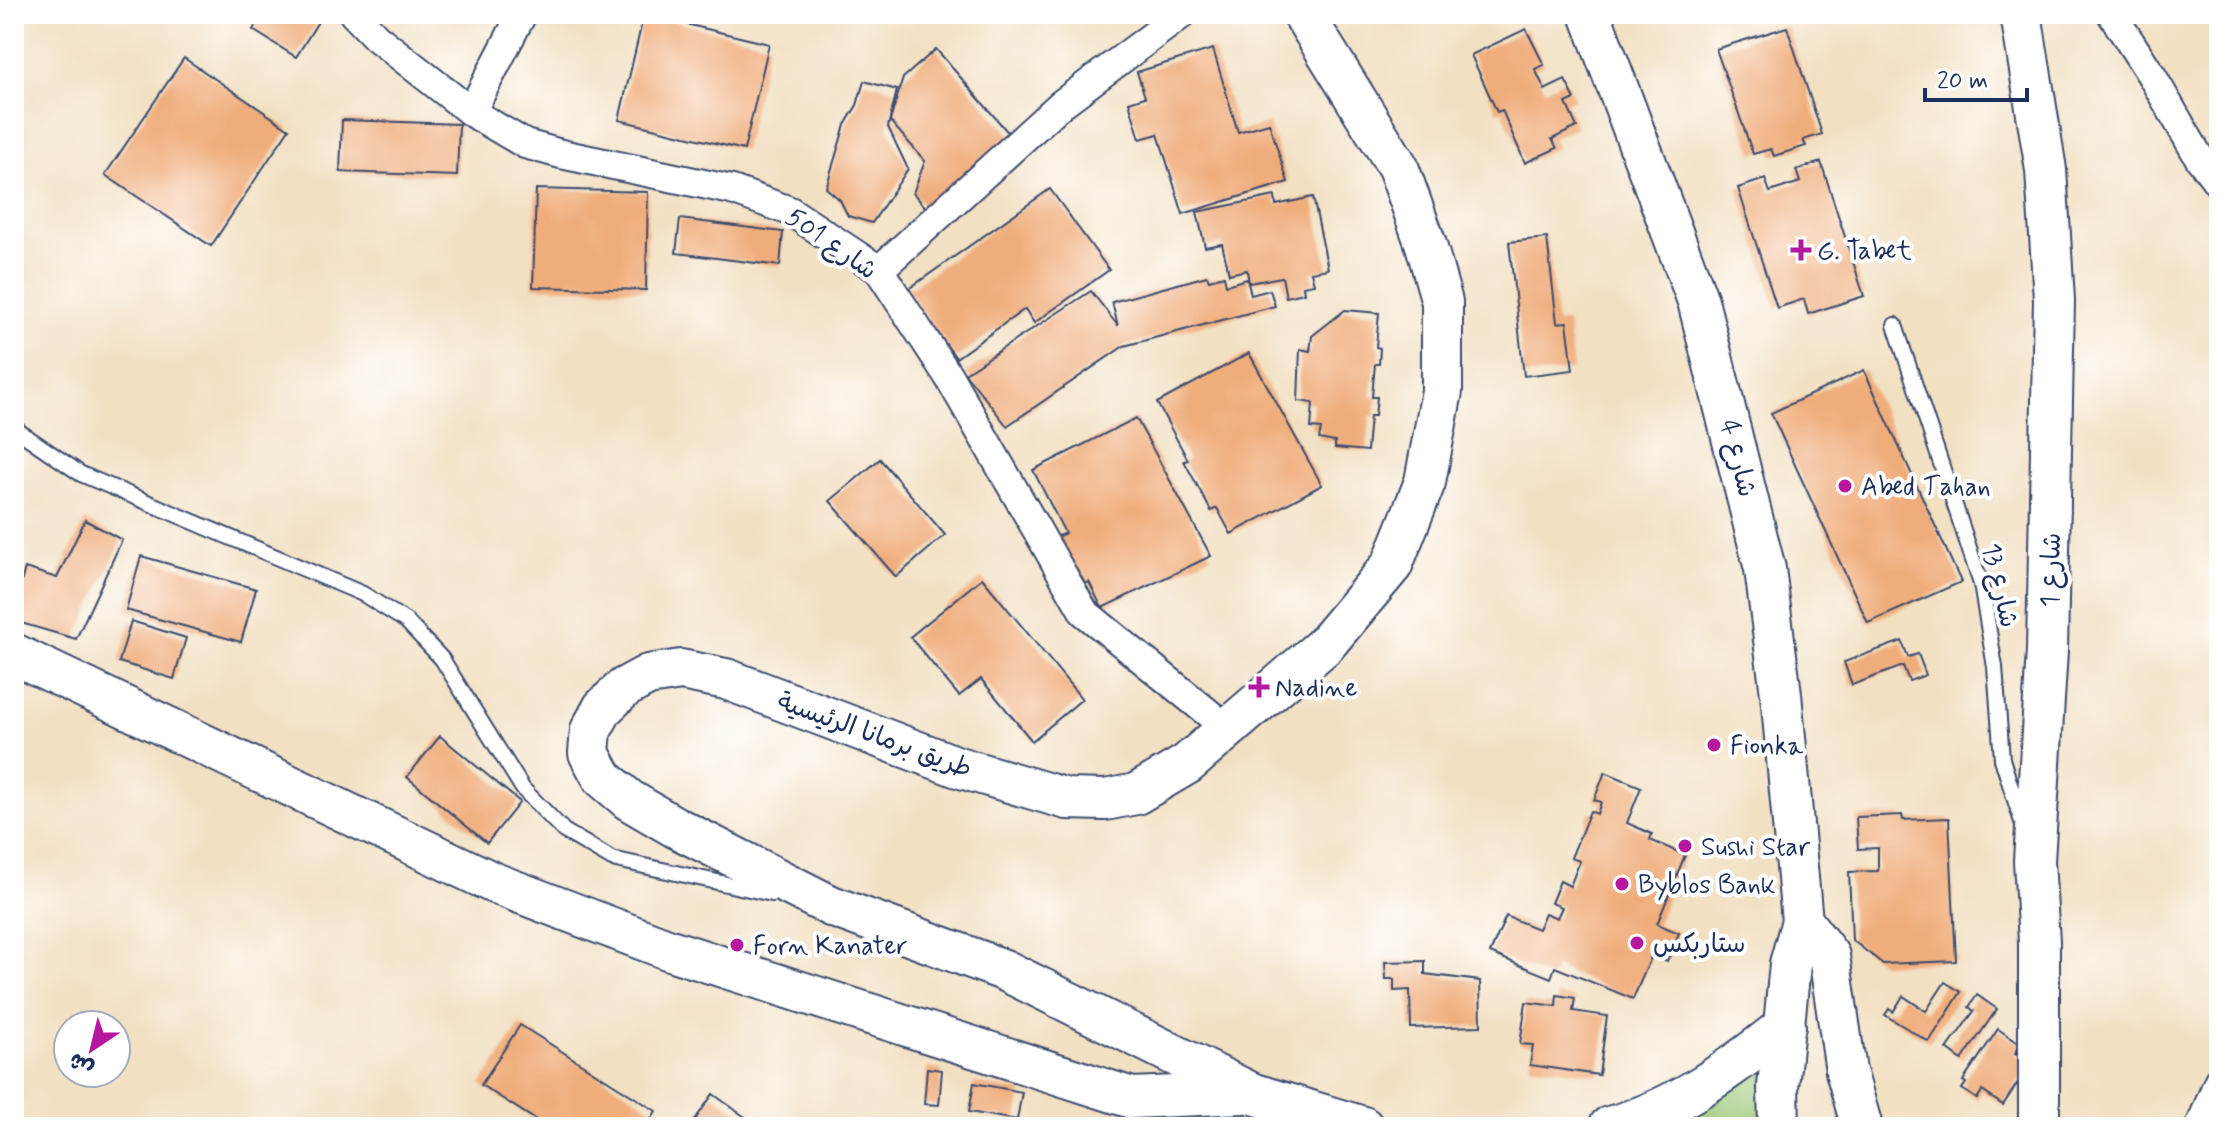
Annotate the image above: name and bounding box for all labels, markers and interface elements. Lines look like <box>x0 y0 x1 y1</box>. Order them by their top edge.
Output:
scale bar <box>1925 52 2027 102</box>
text: 20 m <box>1937 66 1988 97</box>
street label: شارع 501 <box>779 201 883 288</box>
place label: G. Tabet <box>1817 235 1912 269</box>
marker: G. Tabet <box>1792 241 1810 259</box>
street label: شارع 4 <box>1711 416 1763 501</box>
place label: Abed Tahan <box>1861 471 1991 505</box>
marker: Abed Tahan <box>1836 477 1854 495</box>
street label: شارع 1 <box>2034 532 2070 608</box>
street label: شارع 13 <box>1973 540 2025 631</box>
place label: Nadine <box>1275 672 1357 706</box>
marker: Nadine <box>1250 678 1268 696</box>
street label: طريق برمانا الرئيسية <box>772 685 976 787</box>
place label: Fionka <box>1730 730 1804 764</box>
marker: Fionka <box>1705 736 1723 754</box>
place label: Sushi Star <box>1701 831 1811 865</box>
marker: Sushi Star <box>1676 837 1694 855</box>
place label: Byblos Bank <box>1638 869 1776 903</box>
marker: Byblos Bank <box>1613 875 1631 893</box>
place label: ستاربكس <box>1653 928 1746 962</box>
place label: Forn Kanater <box>753 930 908 964</box>
marker: ستاربكس <box>1628 934 1646 952</box>
marker: Forn Kanater <box>728 936 746 954</box>
north arrow <box>52 1009 132 1089</box>
text: ش <box>64 1045 100 1082</box>

